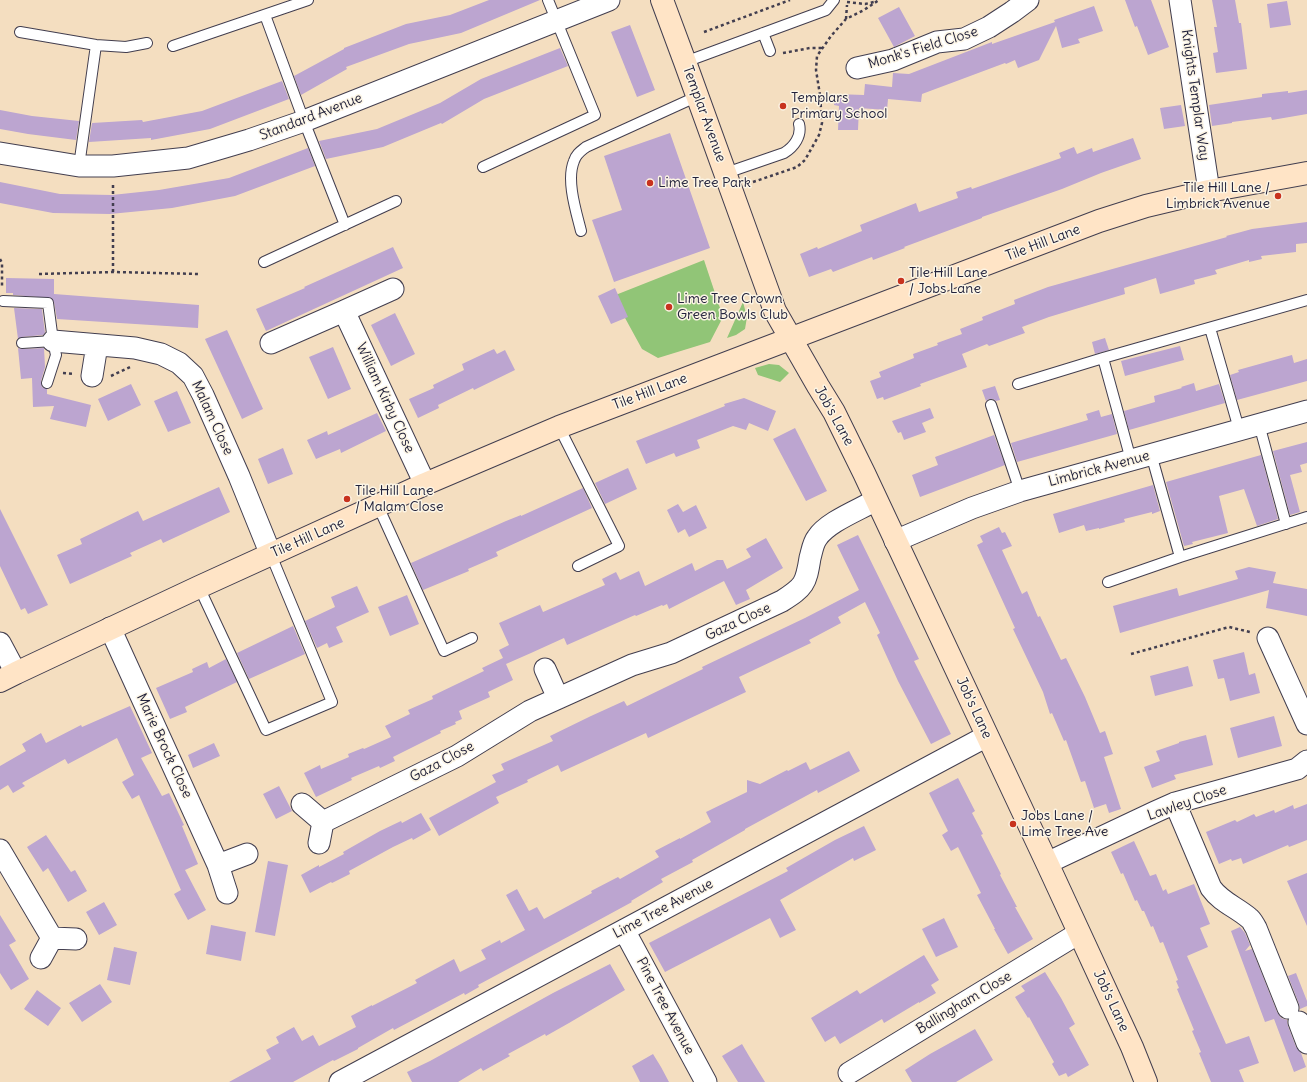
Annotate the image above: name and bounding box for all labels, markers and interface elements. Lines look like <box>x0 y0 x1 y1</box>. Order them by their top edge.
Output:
street label: Monk's Field Close <box>866 23 980 73</box>
street label: Knights Templar Way <box>1177 28 1213 162</box>
street label: Templar Avenue <box>679 64 729 164</box>
street label: Standard Avenue <box>257 90 365 144</box>
place label: Templars Primary School <box>791 90 887 122</box>
marker: Templars Primary School <box>778 101 788 111</box>
place label: Lime Tree Park <box>658 175 751 191</box>
marker: Lime Tree Park <box>645 178 655 188</box>
place label: Tile Hill Lane / Limbrick Avenue <box>1166 180 1270 212</box>
marker: Tile Hill Lane / Limbrick Avenue <box>1273 191 1283 201</box>
street label: Tile Hill Lane <box>1003 221 1083 265</box>
place label: Tile Hill Lane / Jobs Lane <box>909 265 987 298</box>
marker: Tile Hill Lane / Jobs Lane <box>896 276 906 286</box>
place label: Lime Tree Crown Green Bowls Club <box>677 291 788 324</box>
marker: Lime Tree Crown Green Bowls Club <box>664 302 674 312</box>
street label: William Kirby Close <box>352 340 418 456</box>
street label: Tile Hill Lane <box>610 370 690 414</box>
street label: Malam Close <box>187 378 237 458</box>
street label: Job's Lane <box>811 383 857 449</box>
street label: Limbrick Avenue <box>1047 447 1151 491</box>
place label: Tile Hill Lane / Malam Close <box>355 483 444 516</box>
marker: Tile Hill Lane / Malam Close <box>342 494 352 504</box>
street label: Tile Hill Lane <box>269 514 347 562</box>
street label: Gaza Close <box>703 600 773 644</box>
street label: Job's Lane <box>952 675 996 741</box>
street label: Marie Brock Close <box>132 691 196 801</box>
street label: Gaza Close <box>407 738 477 786</box>
street label: Lawley Close <box>1145 782 1229 824</box>
place label: Jobs Lane / Lime Tree Ave <box>1021 808 1108 840</box>
marker: Jobs Lane / Lime Tree Ave <box>1008 819 1018 829</box>
street label: Lime Tree Avenue <box>610 876 716 942</box>
street label: Pine Tree Avenue <box>632 955 698 1057</box>
street label: Ballingham Close <box>913 968 1015 1038</box>
street label: Job's Lane <box>1089 968 1133 1034</box>

